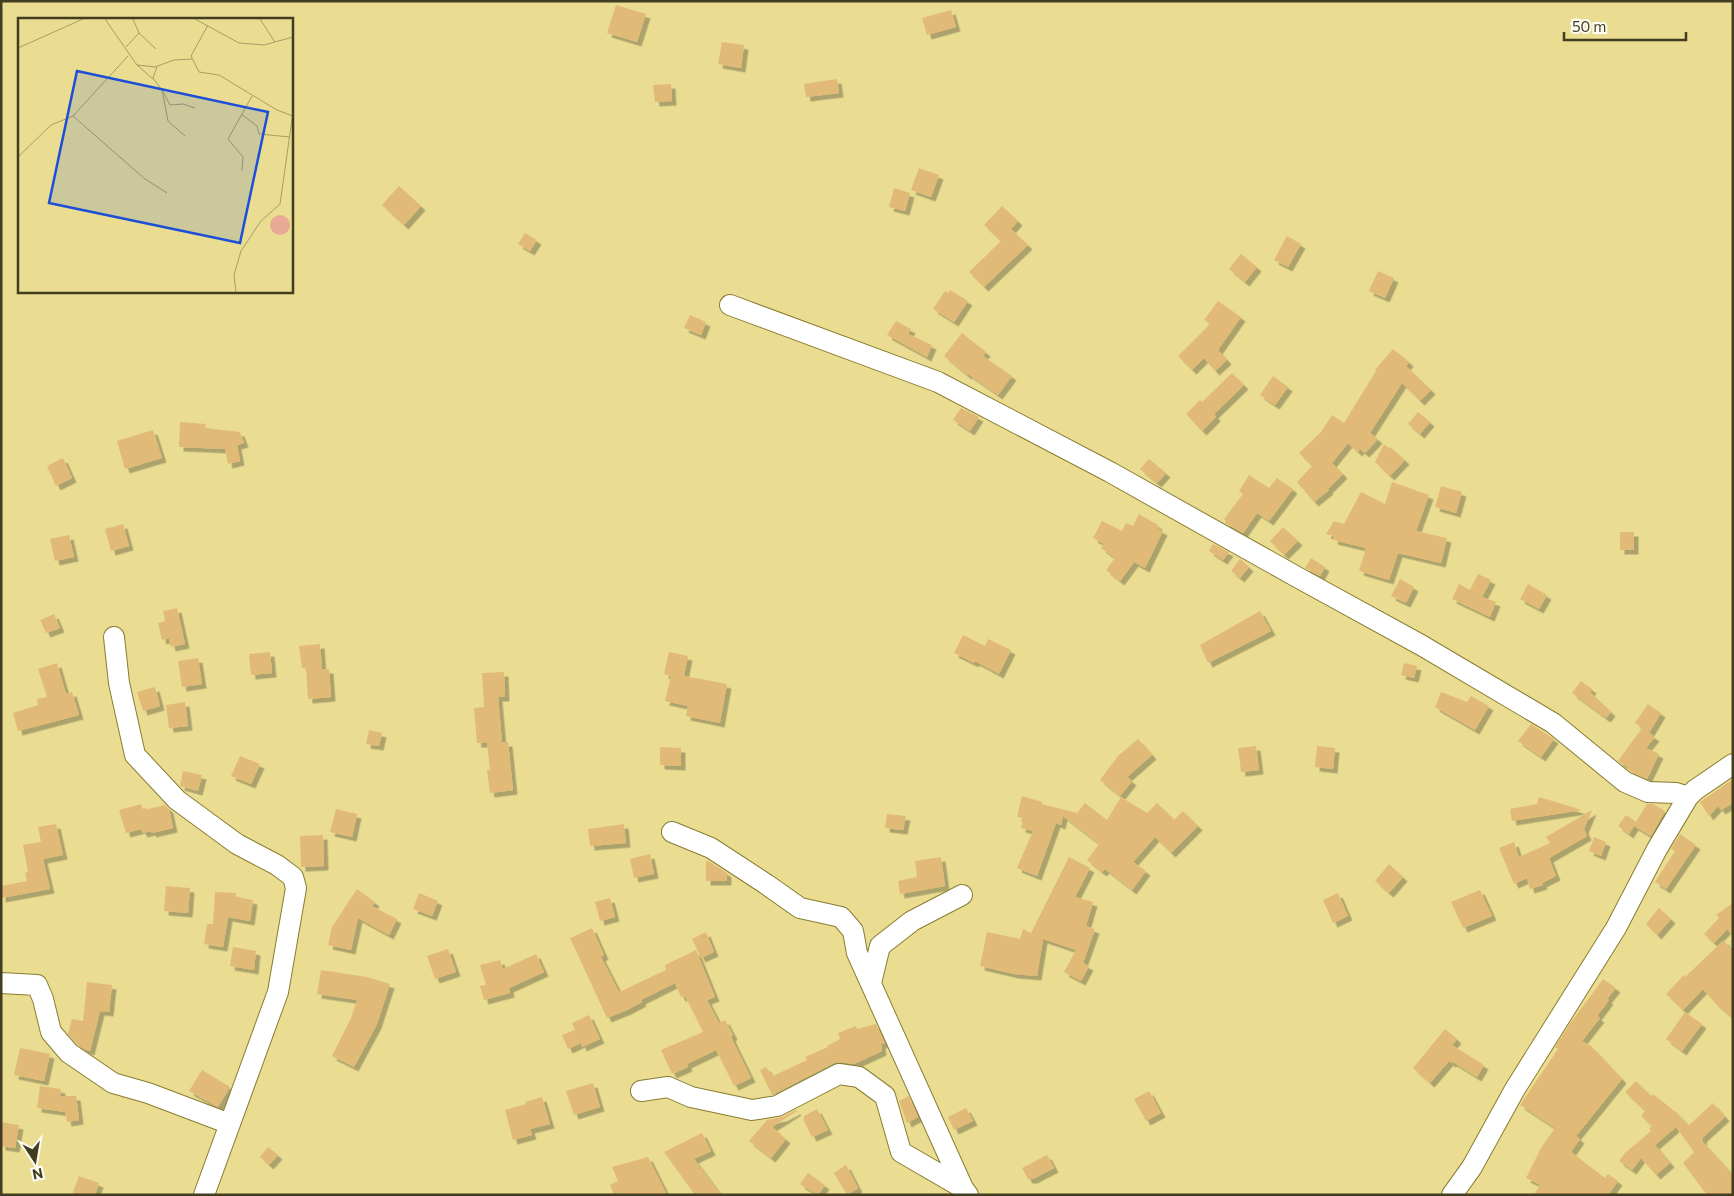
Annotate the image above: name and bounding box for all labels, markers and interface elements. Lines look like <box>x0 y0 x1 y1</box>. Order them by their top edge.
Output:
scale bar <box>1564 10 1686 42</box>
text: 50 m <box>1572 17 1606 35</box>
inset map <box>18 18 292 292</box>
north arrow <box>10 1136 60 1186</box>
text: N <box>31 1165 45 1184</box>

